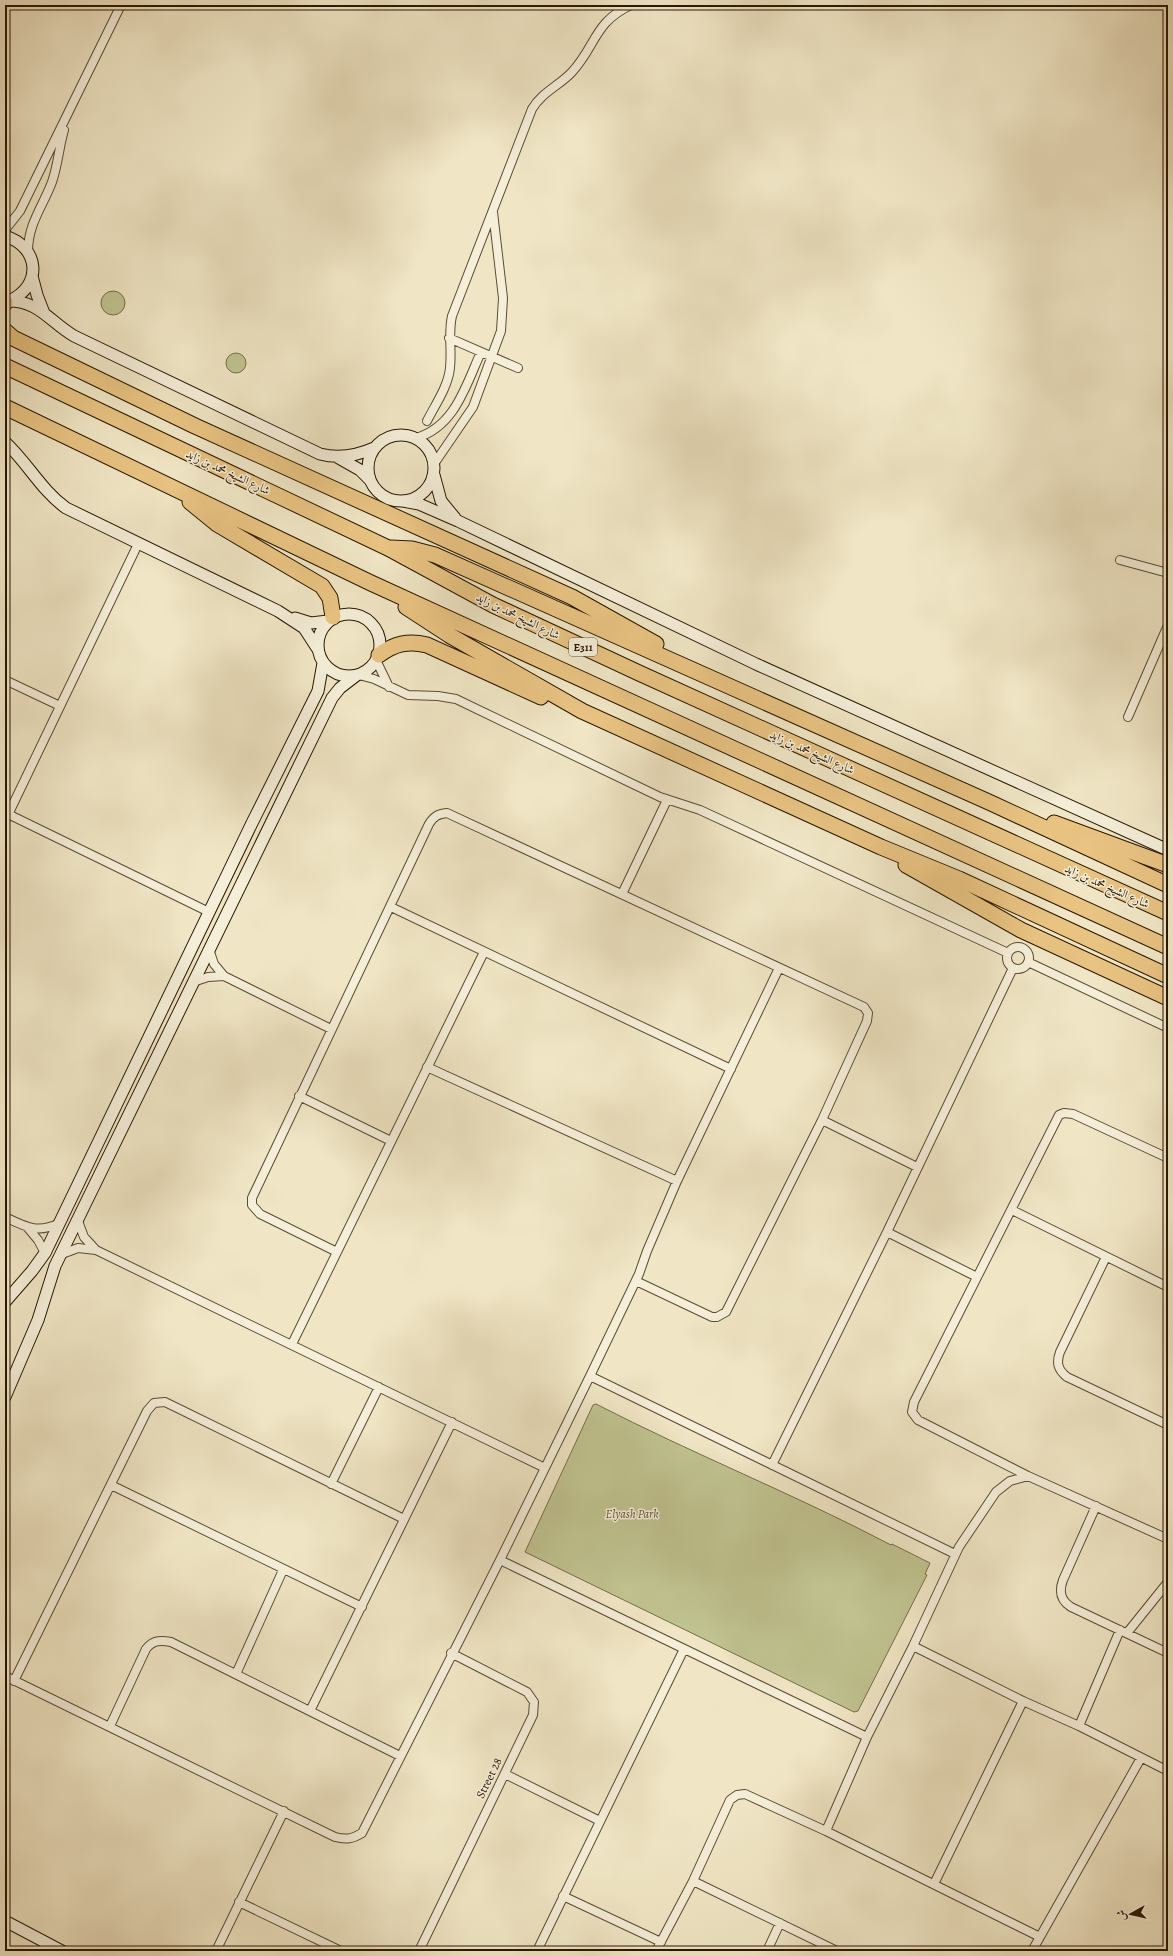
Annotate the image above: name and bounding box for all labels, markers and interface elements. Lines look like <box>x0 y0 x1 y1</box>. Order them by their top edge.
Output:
street label: شارع الشيخ محمد بن زايد <box>182 446 273 501</box>
street label: شارع الشيخ محمد بن زايد <box>472 589 563 646</box>
road number: E311 <box>569 638 597 656</box>
street label: شارع الشيخ محمد بن زايد <box>766 726 857 781</box>
street label: شارع الشيخ محمد بن زايد <box>1061 860 1152 915</box>
park label: Elyash Park <box>605 1506 659 1522</box>
street label: Street 28 <box>472 1755 506 1801</box>
north arrow <box>1111 1894 1151 1934</box>
text: ش <box>1113 1909 1130 1922</box>

